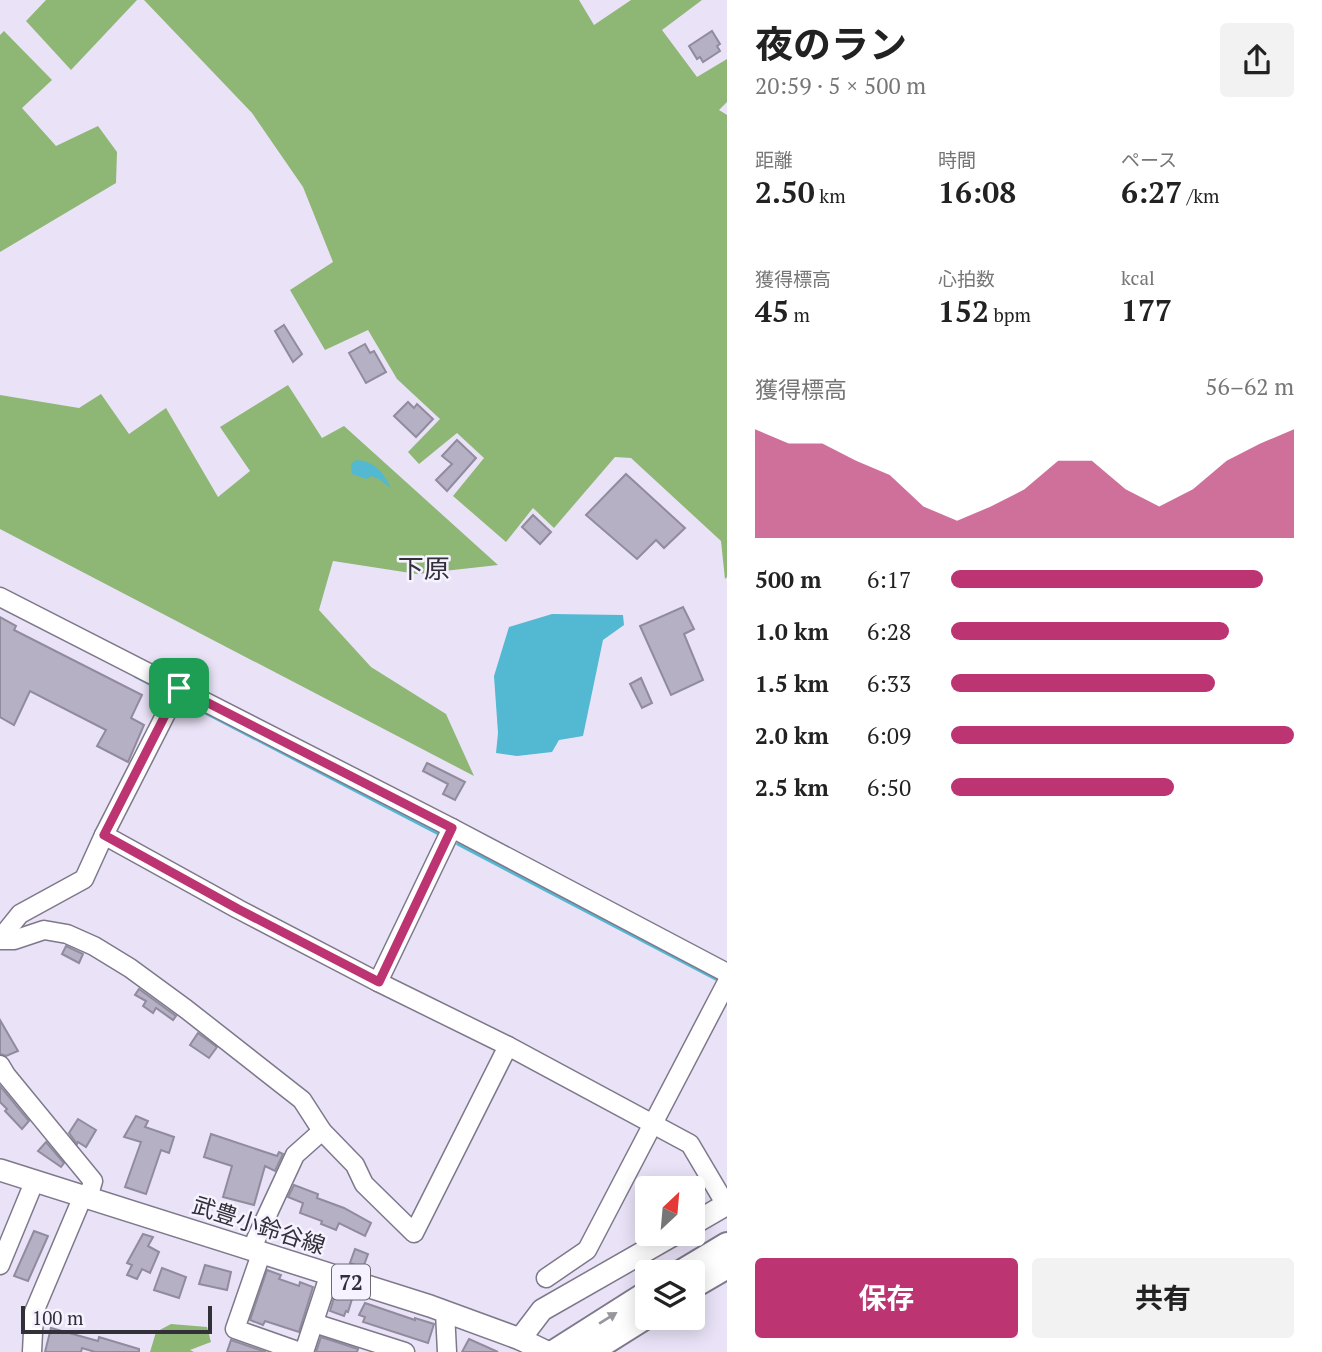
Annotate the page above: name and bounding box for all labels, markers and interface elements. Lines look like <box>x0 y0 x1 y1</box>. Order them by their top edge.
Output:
text: 夜のラン <box>755 19 907 69</box>
button: share <box>1220 23 1294 97</box>
text: 20:59 · 5 × 500 m <box>755 70 926 101</box>
text: 距離 <box>755 147 793 172</box>
text: 時間 <box>938 147 976 172</box>
text: ペース <box>1121 147 1177 172</box>
text: 2.50 <box>755 172 815 212</box>
text: 16:08 <box>938 172 1016 212</box>
text: 6:27 <box>1121 172 1182 212</box>
text: km <box>815 183 846 208</box>
text: /km <box>1182 183 1220 208</box>
text: kcal <box>1121 265 1155 290</box>
text: 獲得標高 <box>755 266 831 291</box>
text: 心拍数 <box>938 266 995 291</box>
text: 177 <box>1121 290 1172 330</box>
text: 45 <box>755 291 789 331</box>
text: 152 <box>938 291 989 331</box>
text: m <box>789 302 810 327</box>
text: bpm <box>989 302 1031 327</box>
text: 56–62 m <box>1205 371 1294 402</box>
text: 獲得標高 <box>755 374 847 405</box>
district label: 下原 <box>398 551 450 585</box>
text: 500 m <box>755 564 821 595</box>
text: 6:17 <box>867 564 911 595</box>
text: 1.0 km <box>755 616 829 647</box>
text: 6:28 <box>867 616 911 647</box>
pin <box>149 658 209 718</box>
text: 1.5 km <box>755 668 829 699</box>
text: 6:33 <box>867 668 911 699</box>
icon: arrive <box>160 669 198 707</box>
text: 2.0 km <box>755 720 829 751</box>
text: 6:09 <box>867 720 911 751</box>
text: 2.5 km <box>755 772 829 803</box>
text: 6:50 <box>867 772 911 803</box>
north arrow <box>635 1176 705 1246</box>
map controls <box>635 1176 705 1330</box>
street label: 武豊小鈴谷線 <box>189 1189 329 1261</box>
button: 保存 <box>755 1258 1018 1338</box>
button: 共有 <box>1032 1258 1294 1338</box>
button: layers <box>635 1260 705 1330</box>
road number: 72 <box>332 1264 370 1300</box>
scale bar <box>21 1303 212 1335</box>
text: 100 m <box>32 1305 83 1330</box>
one-way arrow <box>598 1312 618 1325</box>

